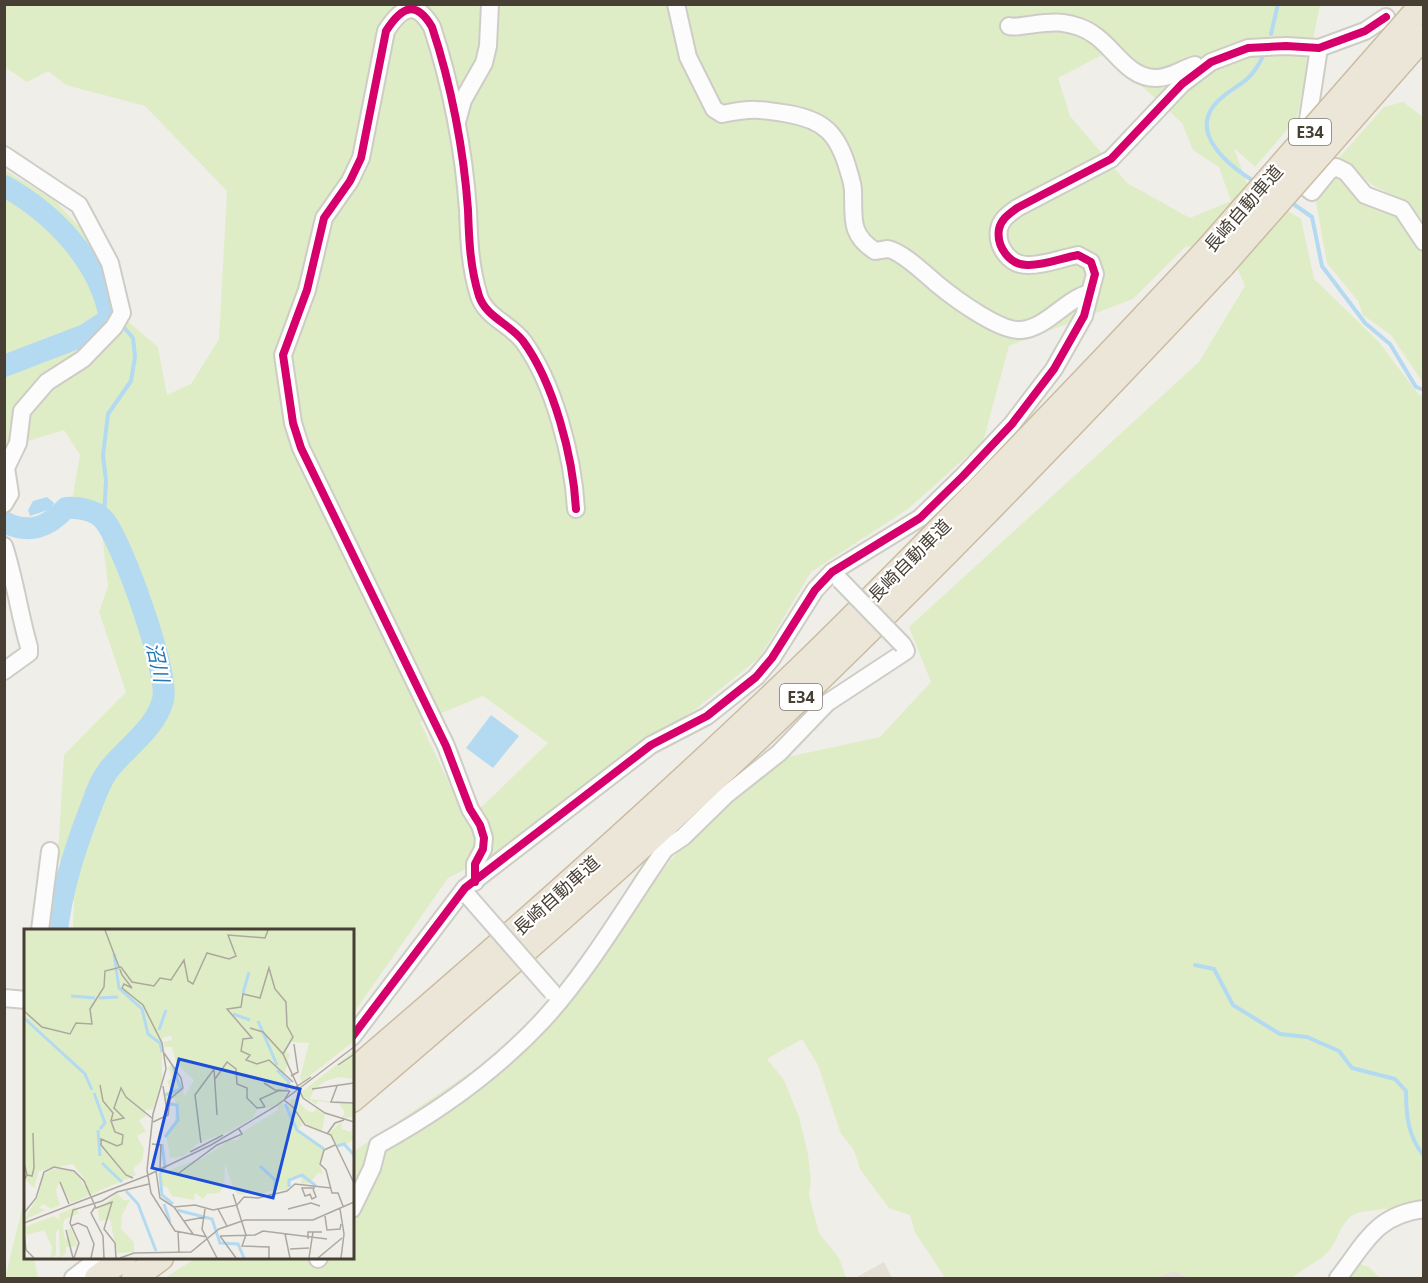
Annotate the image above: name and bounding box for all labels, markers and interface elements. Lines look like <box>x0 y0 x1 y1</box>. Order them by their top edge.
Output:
road number: E34 <box>1289 119 1331 145</box>
street label: 長崎自動車道 <box>1199 159 1287 257</box>
street label: 長崎自動車道 <box>862 513 956 607</box>
water label: 沼川 <box>140 639 176 686</box>
road number: E34 <box>780 684 822 710</box>
street label: 長崎自動車道 <box>508 850 604 940</box>
inset map <box>24 929 354 1259</box>

